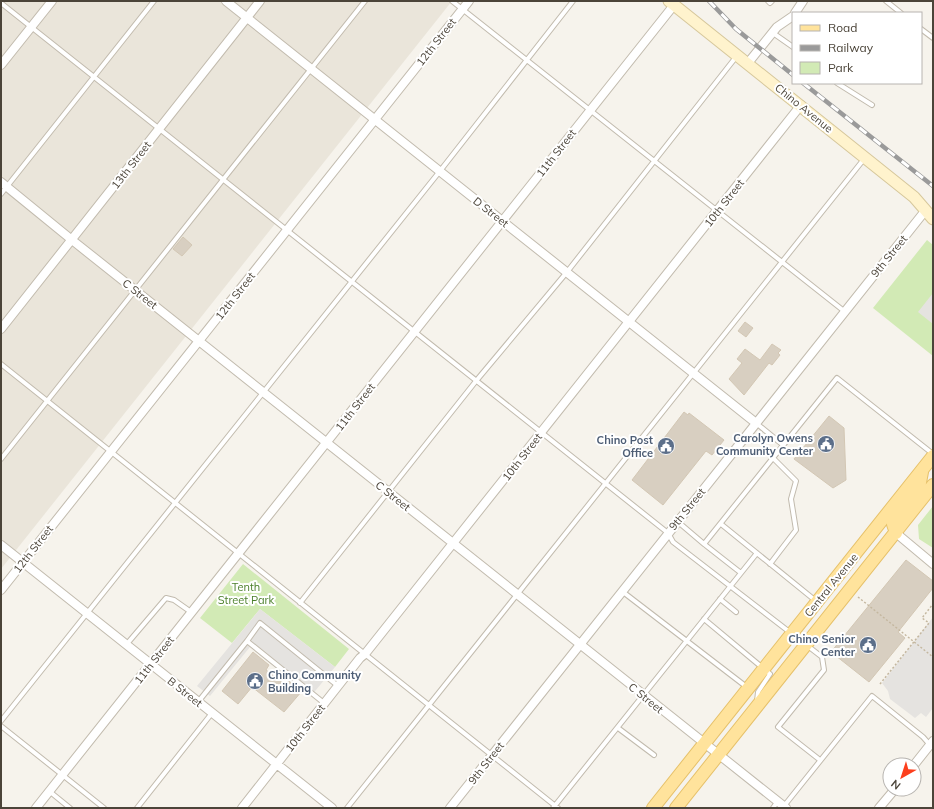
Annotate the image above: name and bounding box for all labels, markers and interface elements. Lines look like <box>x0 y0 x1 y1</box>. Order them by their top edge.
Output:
legend <box>792 12 922 84</box>
street label: 12th Street <box>413 15 459 69</box>
text: Road <box>828 20 857 35</box>
text: Railway <box>828 40 874 55</box>
text: Park <box>828 60 854 75</box>
street label: Chino Avenue <box>772 80 836 136</box>
street label: 11th Street <box>533 126 579 180</box>
street label: 13th Street <box>108 138 154 192</box>
street label: 10th Street <box>701 176 747 230</box>
street label: D Street <box>470 194 512 230</box>
street label: 9th Street <box>868 232 910 280</box>
street label: 12th Street <box>212 269 258 323</box>
street label: C Street <box>120 276 161 312</box>
street label: 11th Street <box>332 380 378 434</box>
street label: 10th Street <box>499 430 545 484</box>
place label: Carolyn Owens Community Center <box>716 431 814 458</box>
place label: Chino Post Office <box>597 433 653 460</box>
public building icon: Carolyn Owens Community Center <box>816 434 836 454</box>
public building icon: Chino Post Office <box>656 436 676 456</box>
street label: C Street <box>373 478 414 514</box>
street label: 9th Street <box>666 485 708 533</box>
street label: 12th Street <box>10 522 56 576</box>
street label: Central Avenue <box>801 550 861 620</box>
park label: Tenth Street Park <box>218 580 275 607</box>
place label: Chino Senior Center <box>788 632 856 659</box>
street label: 11th Street <box>131 633 177 687</box>
public building icon: Chino Senior Center <box>858 635 878 655</box>
place label: Chino Community Building <box>268 668 361 695</box>
public building icon: Chino Community Building <box>245 671 265 691</box>
street label: B Street <box>165 674 205 710</box>
street label: C Street <box>626 680 666 716</box>
street label: 10th Street <box>282 701 328 755</box>
street label: 9th Street <box>465 739 507 787</box>
north arrow <box>882 757 922 797</box>
text: N <box>888 777 903 793</box>

